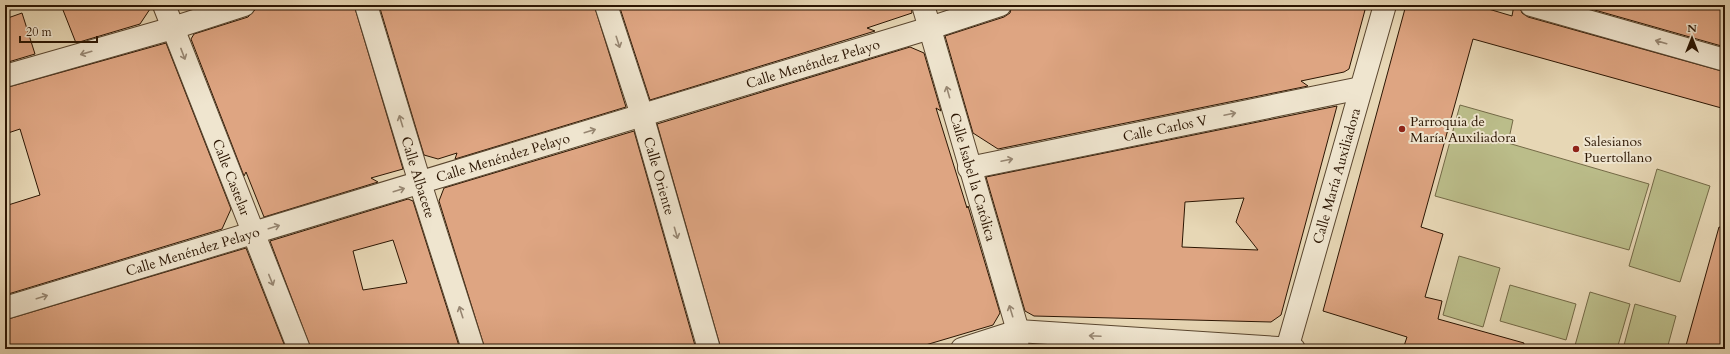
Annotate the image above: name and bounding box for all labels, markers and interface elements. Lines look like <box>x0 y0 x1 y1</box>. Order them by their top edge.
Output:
scale bar <box>20 18 97 44</box>
north arrow <box>1672 18 1712 58</box>
text: N <box>1687 21 1697 36</box>
text: 20 m <box>26 24 53 40</box>
one-way arrow <box>615 35 622 48</box>
street label: Calle Menéndez Pelayo <box>744 35 883 93</box>
one-way arrow <box>1654 37 1667 45</box>
one-way arrow <box>180 48 188 60</box>
one-way arrow <box>80 50 93 57</box>
one-way arrow <box>944 86 951 99</box>
street label: Calle María Auxiliadora <box>1308 106 1365 246</box>
street label: Calle Carlos V <box>1121 110 1210 146</box>
one-way arrow <box>1223 110 1236 118</box>
street label: Calle Isabel la Católica <box>945 111 1000 243</box>
place label: Parroquia de María Auxiliadora <box>1410 112 1516 147</box>
one-way arrow <box>397 115 404 128</box>
marker: Parroquia de María Auxiliadora <box>1397 124 1407 134</box>
one-way arrow <box>583 127 596 134</box>
street label: Calle Menéndez Pelayo <box>434 128 573 187</box>
place label: Salesianos Puertollano <box>1584 132 1653 167</box>
street label: Calle Albacete <box>396 134 440 221</box>
street label: Calle Oriente <box>639 135 679 217</box>
street label: Calle Castelar <box>207 136 255 219</box>
marker: Salesianos Puertollano <box>1571 144 1581 154</box>
one-way arrow <box>1000 156 1013 164</box>
one-way arrow <box>392 186 405 193</box>
street label: Calle Menéndez Pelayo <box>123 222 262 281</box>
one-way arrow <box>267 223 280 230</box>
one-way arrow <box>673 227 680 240</box>
one-way arrow <box>268 273 276 285</box>
one-way arrow <box>36 293 49 300</box>
one-way arrow <box>1007 305 1014 318</box>
one-way arrow <box>457 306 465 318</box>
one-way arrow <box>1089 332 1102 340</box>

